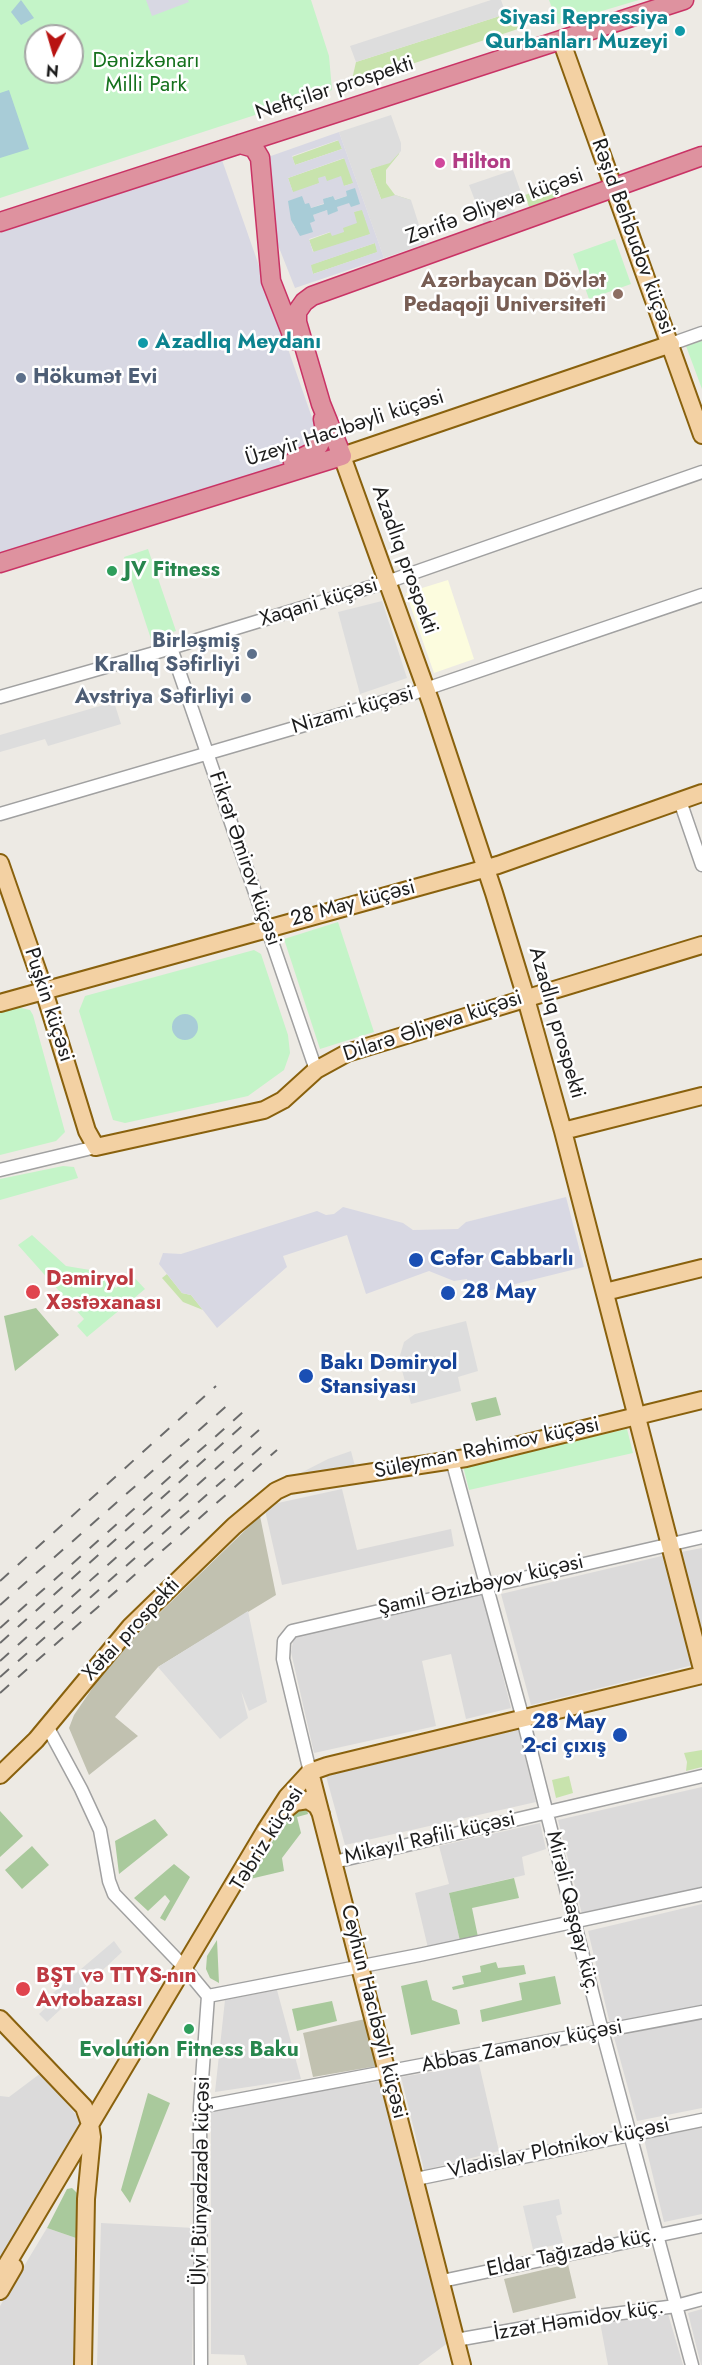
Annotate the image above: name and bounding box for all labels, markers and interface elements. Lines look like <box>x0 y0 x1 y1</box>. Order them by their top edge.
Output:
place label: Siyasi Repressiya Qurbanları Muzeyi <box>485 6 668 56</box>
north arrow <box>24 24 84 84</box>
marker: Siyasi Repressiya Qurbanları Muzeyi <box>673 24 687 38</box>
park label: Dənizkənarı Milli Park <box>93 49 199 99</box>
street label: Neftçilər prospekti <box>253 52 417 126</box>
text: N <box>45 58 60 82</box>
street label: Rəşid Behbudov küçəsi <box>585 136 679 338</box>
place label: Hilton <box>452 150 511 176</box>
marker: Hilton <box>433 156 447 170</box>
street label: Zərifə Əliyeva küçəsi <box>403 163 587 251</box>
place label: Azərbaycan Dövlət Pedaqoji Universiteti <box>404 269 606 319</box>
marker: Azərbaycan Dövlət Pedaqoji Universiteti <box>611 287 625 301</box>
place label: Azadlıq Meydanı <box>155 330 321 356</box>
marker: Azadlıq Meydanı <box>136 336 150 350</box>
place label: Hökumət Evi <box>33 365 157 391</box>
marker: Hökumət Evi <box>14 371 28 385</box>
street label: Üzeyir Hacıbəyli küçəsi <box>243 385 447 473</box>
street label: Azadlıq prospekti <box>365 482 443 638</box>
place label: JV Fitness <box>124 558 220 584</box>
marker: JV Fitness <box>105 564 119 578</box>
street label: Xaqani küçəsi <box>257 573 381 633</box>
place label: Birləşmiş Krallıq Səfirliyi <box>94 629 240 679</box>
marker: Birləşmiş Krallıq Səfirliyi <box>245 647 259 661</box>
street label: Nizami küçəsi <box>289 682 417 740</box>
place label: Avstriya Səfirliyi <box>75 685 234 711</box>
marker: Avstriya Səfirliyi <box>239 691 253 705</box>
street label: Fikrət Əmirov küçəsi <box>202 769 286 949</box>
street label: 28 May küçəsi <box>288 875 418 933</box>
street label: Azadlıq prospekti <box>522 944 590 1102</box>
street label: Puşkin küçəsi <box>18 945 78 1065</box>
street label: Dilarə Əliyeva küçəsi <box>340 986 526 1068</box>
place label: Cəfər Cabbarlı <box>430 1247 574 1273</box>
marker: Cəfər Cabbarlı <box>407 1251 425 1269</box>
place label: Dəmiryol Xəstəxanası <box>46 1267 161 1317</box>
place label: 28 May <box>462 1280 536 1306</box>
marker: Dəmiryol Xəstəxanası <box>24 1283 42 1301</box>
marker: 28 May <box>439 1284 457 1302</box>
place label: Bakı Dəmiryol Stansiyası <box>320 1351 458 1401</box>
marker: Bakı Dəmiryol Stansiyası <box>297 1367 315 1385</box>
street label: Süleyman Rəhimov küçəsi <box>372 1413 602 1485</box>
street label: Şamil Əzizbəyov küçəsi <box>376 1550 586 1622</box>
street label: Xətai prospekti <box>78 1573 186 1687</box>
place label: 28 May 2-ci çıxış <box>522 1710 606 1760</box>
marker: 28 May 2-ci çıxış <box>611 1726 629 1744</box>
street label: Təbriz küçəsi <box>226 1782 310 1896</box>
street label: Mikayıl Rəfili küçəsi <box>342 1807 518 1871</box>
street label: Mirəli Qaşqay küç. <box>540 1829 604 1997</box>
street label: Ceyhun Hacıbəyli küçəsi <box>334 1902 412 2122</box>
place label: BŞT və TTYS-nın Avtobazası <box>36 1964 197 2014</box>
marker: BŞT və TTYS-nın Avtobazası <box>14 1980 32 1998</box>
street label: Abbas Zamanov küçəsi <box>419 2015 625 2079</box>
marker: Evolution Fitness Baku <box>182 2022 196 2036</box>
place label: Evolution Fitness Baku <box>79 2038 299 2064</box>
street label: Ülvi Bünyadzadə küçəsi <box>188 2076 216 2286</box>
street label: Vladislav Plotnikov küçəsi <box>446 2113 672 2185</box>
street label: Eldar Tağızadə küç. <box>485 2223 659 2283</box>
street label: İzzət Həmidov küç. <box>492 2295 666 2347</box>

